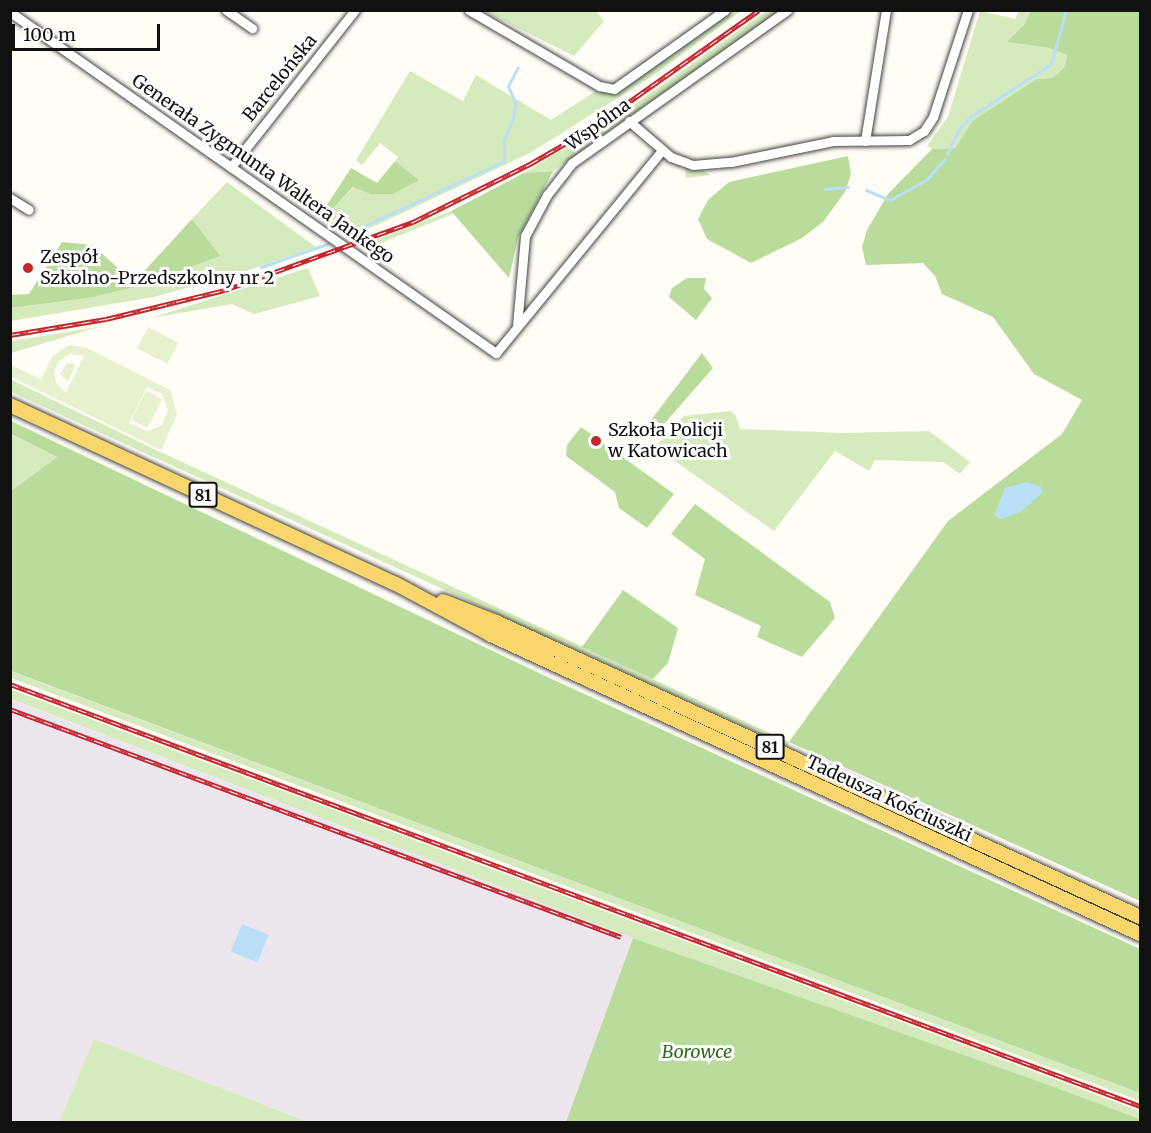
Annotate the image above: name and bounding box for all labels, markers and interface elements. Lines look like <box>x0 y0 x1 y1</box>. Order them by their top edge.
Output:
scale bar <box>15 12 164 50</box>
text: 100 m <box>23 23 76 46</box>
street label: Barcelońska <box>238 30 322 126</box>
street label: Generała Zygmunta Waltera Jankego <box>128 70 398 268</box>
street label: Wspólna <box>561 94 635 156</box>
place label: Zespół Szkolno-Przedszkolny nr 2 <box>40 247 274 290</box>
marker: Zespół Szkolno-Przedszkolny nr 2 <box>21 261 35 275</box>
place label: Szkoła Policji w Katowicach <box>608 420 728 462</box>
marker: Szkoła Policji w Katowicach <box>589 434 603 448</box>
road number: 81 <box>188 482 218 508</box>
road number: 81 <box>755 734 785 760</box>
street label: Tadeusza Kościuszki <box>803 751 975 847</box>
park label: Borowce <box>662 1041 732 1063</box>

